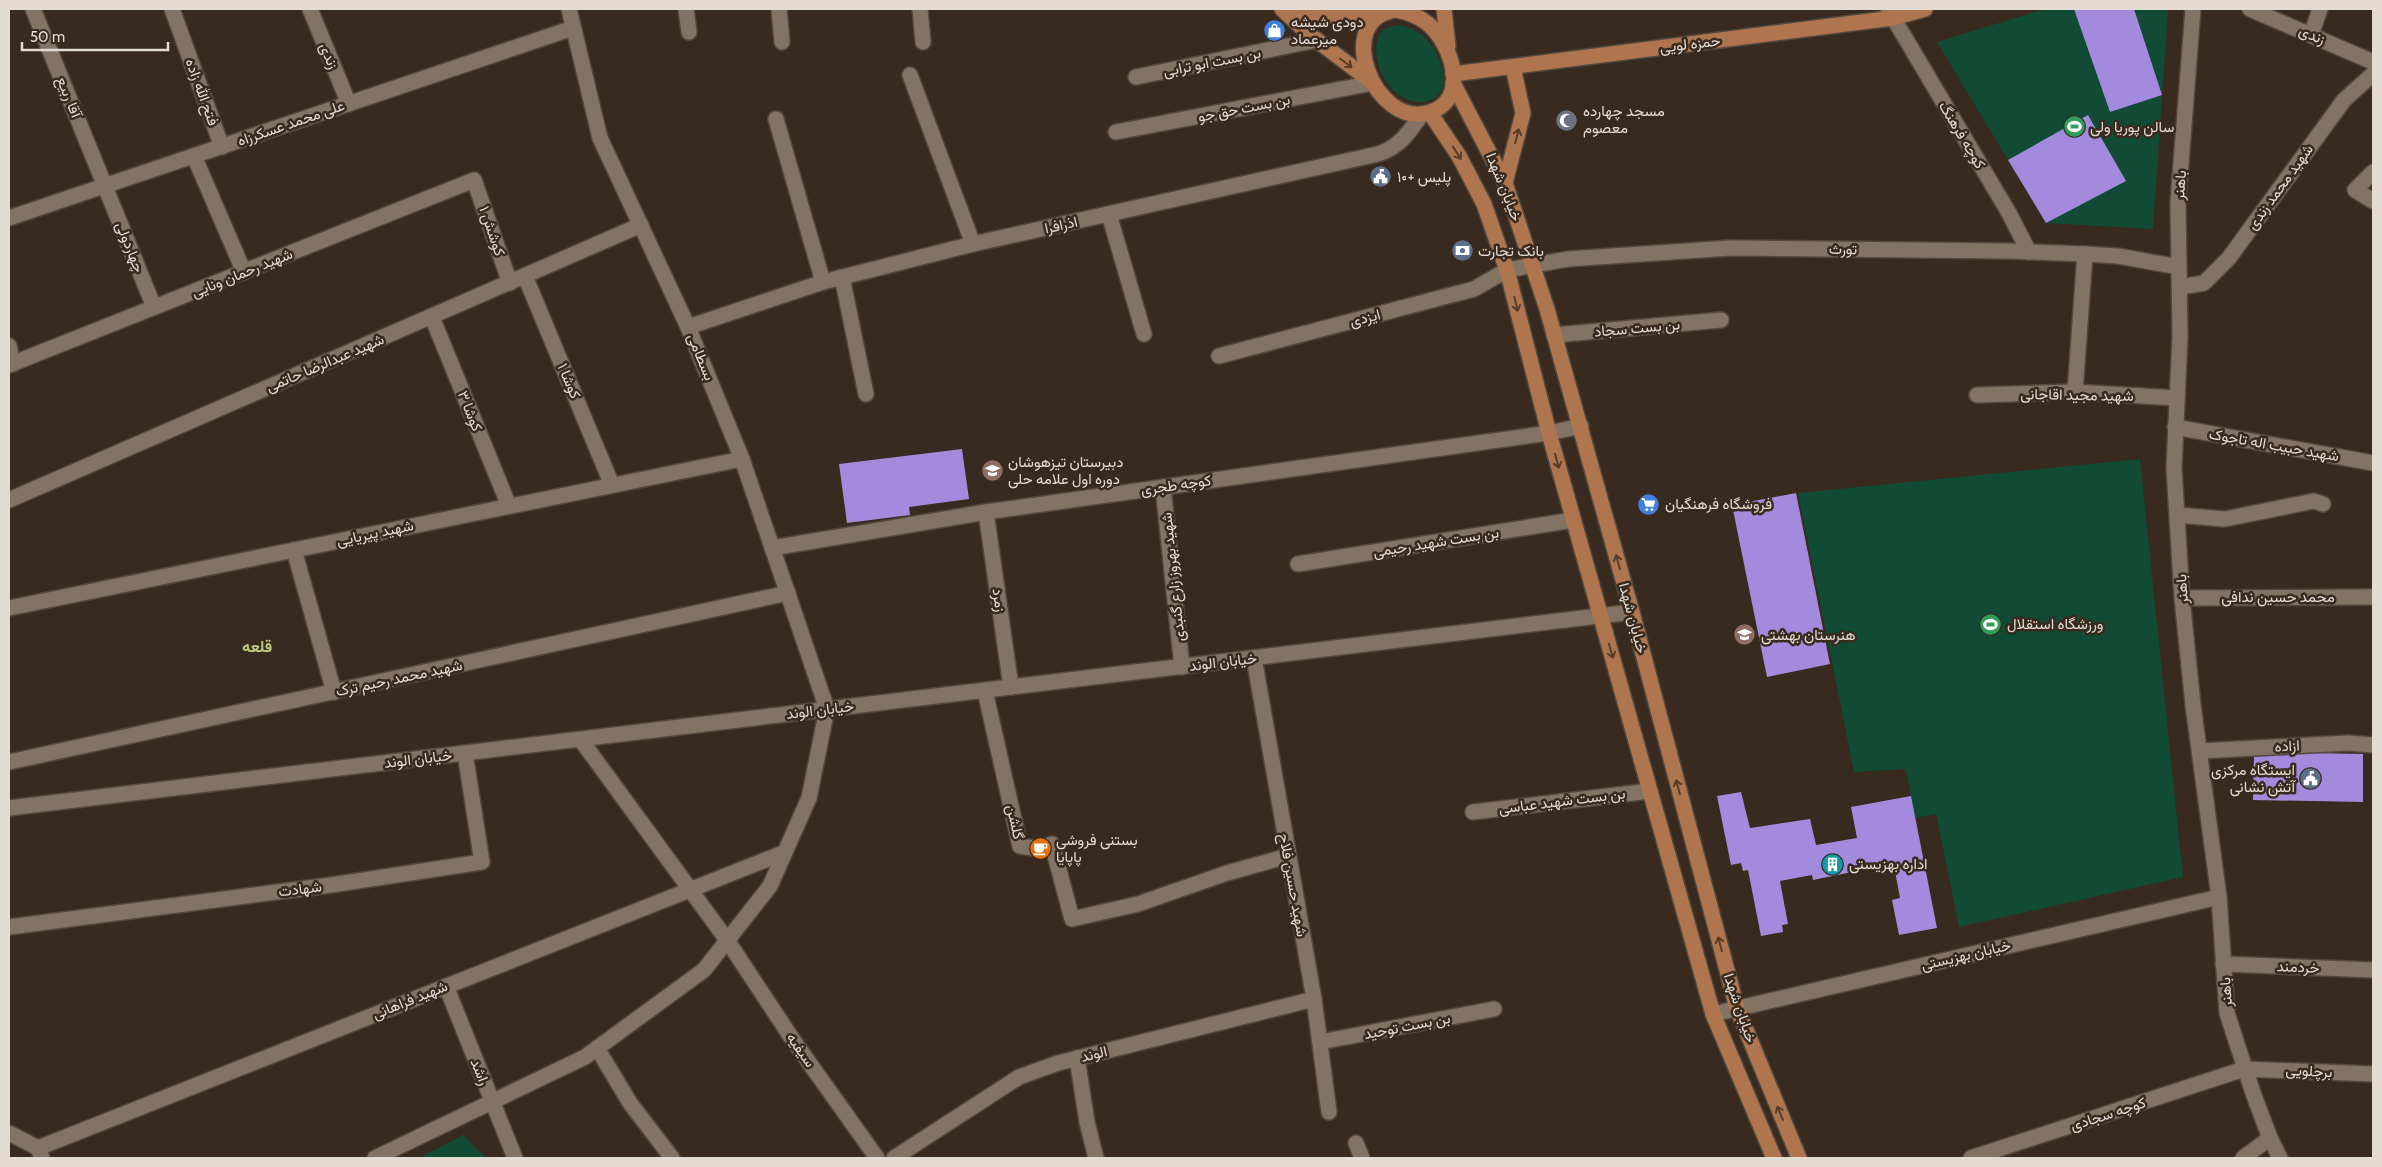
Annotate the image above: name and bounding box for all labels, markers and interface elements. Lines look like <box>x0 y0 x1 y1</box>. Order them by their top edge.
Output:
place label: دودی شیشه میرعماد <box>1291 13 1364 48</box>
shop icon: دودی شیشه میرعماد <box>1263 19 1287 43</box>
scale bar <box>22 20 169 52</box>
street label: زندی <box>2296 21 2328 49</box>
text: 50 m <box>30 28 65 46</box>
street label: حمزه لویی <box>1659 31 1722 58</box>
street label: زندی <box>315 40 342 72</box>
street label: بن بست ابو ترابی <box>1162 44 1263 81</box>
street label: فتح الله زاده <box>180 56 222 129</box>
one-way arrow <box>1339 57 1352 68</box>
street label: آقا ربیع <box>51 74 86 122</box>
street label: بن بست حق جو <box>1196 90 1292 127</box>
street label: علی محمد عسکرزاه <box>235 96 347 151</box>
street label: کوچه فرهنگ <box>1934 98 1989 173</box>
place label: مسجد چهارده معصوم <box>1583 102 1665 138</box>
mosque icon: مسجد چهارده معصوم <box>1555 108 1579 132</box>
sports icon: سالن پوریا ولی <box>2062 115 2086 139</box>
place label: سالن پوریا ولی <box>2090 118 2174 137</box>
one-way arrow <box>1513 128 1522 144</box>
street label: شهید محمد زندی <box>2243 141 2318 234</box>
one-way arrow <box>1452 146 1462 160</box>
street label: خیابان شهدا <box>1482 150 1526 224</box>
public building icon: پلیس +۱۰ <box>1369 165 1393 189</box>
place label: پلیس +۱۰ <box>1397 168 1451 187</box>
street label: باهنر <box>2170 170 2190 201</box>
street label: کوشش ۱ <box>474 204 509 259</box>
street label: اذرافرا <box>1043 212 1079 238</box>
street label: چهاردولی <box>111 219 148 275</box>
bank icon: بانک تجارت <box>1450 239 1474 263</box>
street label: تورث <box>1829 240 1858 258</box>
place label: بانک تجارت <box>1478 242 1544 260</box>
street label: شهید رحمان ونایی <box>189 244 296 302</box>
one-way arrow <box>1512 295 1521 311</box>
street label: ایزدی <box>1348 305 1383 332</box>
street label: بن بست سجاد <box>1593 315 1681 342</box>
street label: شهید عبدالرضا حاتمی <box>263 330 387 397</box>
street label: بسطامی <box>683 331 719 384</box>
street label: کوشا ۱ <box>554 361 585 402</box>
street label: شهید مجید اقاجانی <box>2020 385 2134 406</box>
street label: کوشا ۳ <box>454 388 486 434</box>
street label: شهید حبیب اله تاجوک <box>2208 425 2341 465</box>
place label: دبیرستان تیزهوشان دوره اول علامه حلی <box>1008 453 1123 489</box>
one-way arrow <box>1552 453 1562 469</box>
school or university icon: دبیرستان تیزهوشان دوره اول علامه حلی <box>980 459 1004 483</box>
street label: کوچه طجری <box>1140 471 1213 500</box>
supermarket icon: فروشگاه فرهنگیان <box>1637 492 1661 516</box>
place label: فروشگاه فرهنگیان <box>1665 495 1772 513</box>
street label: شهید بهروز زارع گنبدی <box>1157 511 1191 642</box>
street label: شهید پیریایی <box>335 516 415 551</box>
street label: بن بست شهید رحیمی <box>1372 523 1500 562</box>
one-way arrow <box>1613 555 1623 571</box>
street label: باهنر <box>2172 574 2192 605</box>
street label: خیابان شهدا <box>1615 581 1651 655</box>
street label: زمرد <box>988 587 1010 613</box>
street label: محمد حسین ندافی <box>2221 588 2335 607</box>
sports icon: ورزشگاه استقلال <box>1979 612 2003 636</box>
place label: ورزشگاه استقلال <box>2007 615 2103 633</box>
school or university icon: هنرستان بهشتی <box>1733 623 1757 647</box>
place label: هنرستان بهشتی <box>1761 626 1856 645</box>
district label: قلعه <box>242 637 272 656</box>
one-way arrow <box>1606 643 1616 659</box>
street label: خیابان الوند <box>1188 649 1258 675</box>
street label: شهید محمد رحیم ترک <box>334 656 464 701</box>
street label: خیابان الوند <box>785 697 855 723</box>
street label: ازاده <box>2274 736 2300 756</box>
street label: خیابان الوند <box>383 746 453 772</box>
place label: ایستگاه مرکزی آتش نشانی <box>2211 761 2297 797</box>
public building icon: ایستگاه مرکزی آتش نشانی <box>2299 767 2323 791</box>
one-way arrow <box>1673 779 1682 795</box>
street label: بن بست شهید عباسی <box>1498 784 1627 819</box>
street label: گلشن <box>1001 803 1028 842</box>
place label: بستنی فروشی پاپایا <box>1056 831 1138 867</box>
street label: شهید حسین فلاح <box>1273 832 1311 939</box>
cafe icon: بستنی فروشی پاپایا <box>1028 837 1052 861</box>
building icon: اداره بهزیستی <box>1821 852 1845 876</box>
place label: اداره بهزیستی <box>1849 855 1928 874</box>
street label: شهادت <box>277 877 323 901</box>
street label: خیابان بهزیستی <box>1919 936 2013 975</box>
one-way arrow <box>1714 937 1724 953</box>
street label: خردمند <box>2276 957 2320 977</box>
street label: خیابان شهدا <box>1720 971 1760 1045</box>
street label: شهید فراهانی <box>370 977 451 1024</box>
street label: باهنر <box>2216 977 2236 1008</box>
street label: بن بست توحید <box>1362 1009 1452 1044</box>
street label: سیفیه <box>783 1029 819 1071</box>
street label: الوند <box>1079 1042 1109 1066</box>
street label: راشد <box>467 1056 493 1088</box>
street label: برچلویی <box>2285 1061 2333 1082</box>
street label: کوچه سجادی <box>2068 1093 2149 1136</box>
one-way arrow <box>1775 1106 1784 1121</box>

